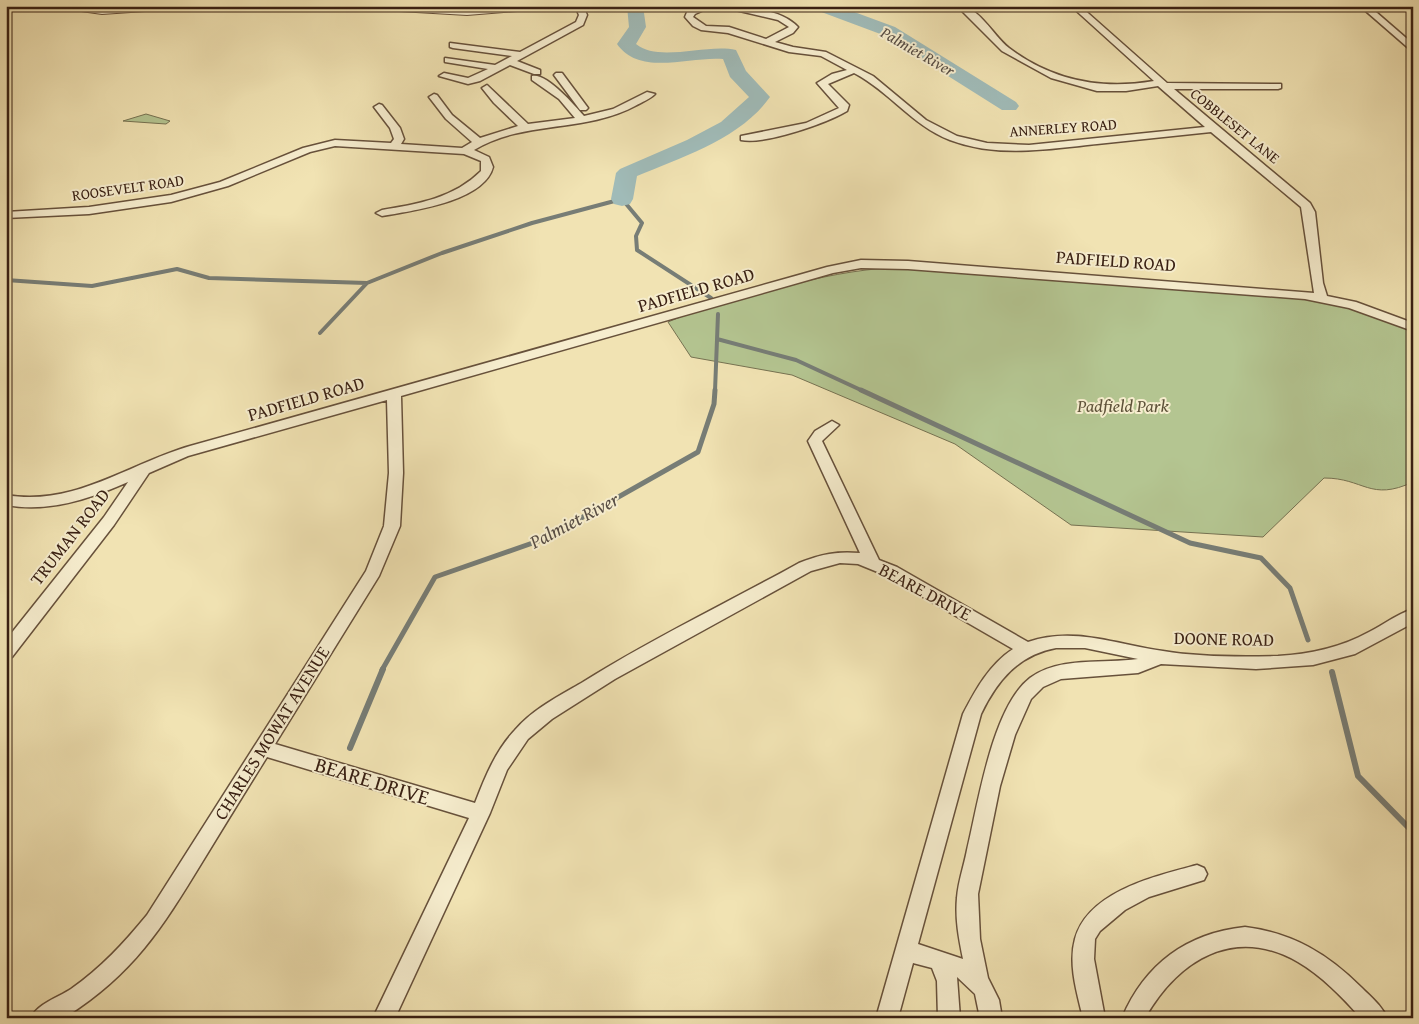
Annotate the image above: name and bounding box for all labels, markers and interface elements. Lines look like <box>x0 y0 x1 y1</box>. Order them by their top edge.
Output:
water label: Palmiet River <box>876 20 960 82</box>
street label: COBBLESET LANE <box>1186 83 1285 169</box>
street label: ANNERLEY ROAD <box>1009 113 1117 142</box>
street label: ROOSEVELT ROAD <box>71 169 185 206</box>
street label: PADFIELD ROAD <box>1055 243 1177 278</box>
street label: PADFIELD ROAD <box>634 260 757 319</box>
street label: PADFIELD ROAD <box>244 369 367 428</box>
park label: Padfield Park <box>1076 392 1170 419</box>
street label: TRUMAN ROAD <box>23 482 116 591</box>
water label: Palmiet River <box>524 484 624 556</box>
street label: BEARE DRIVE <box>874 556 976 627</box>
street label: DOONE ROAD <box>1174 624 1274 653</box>
street label: CHARLES MOWAT AVENUE <box>207 641 336 825</box>
street label: BEARE DRIVE <box>311 748 434 813</box>

